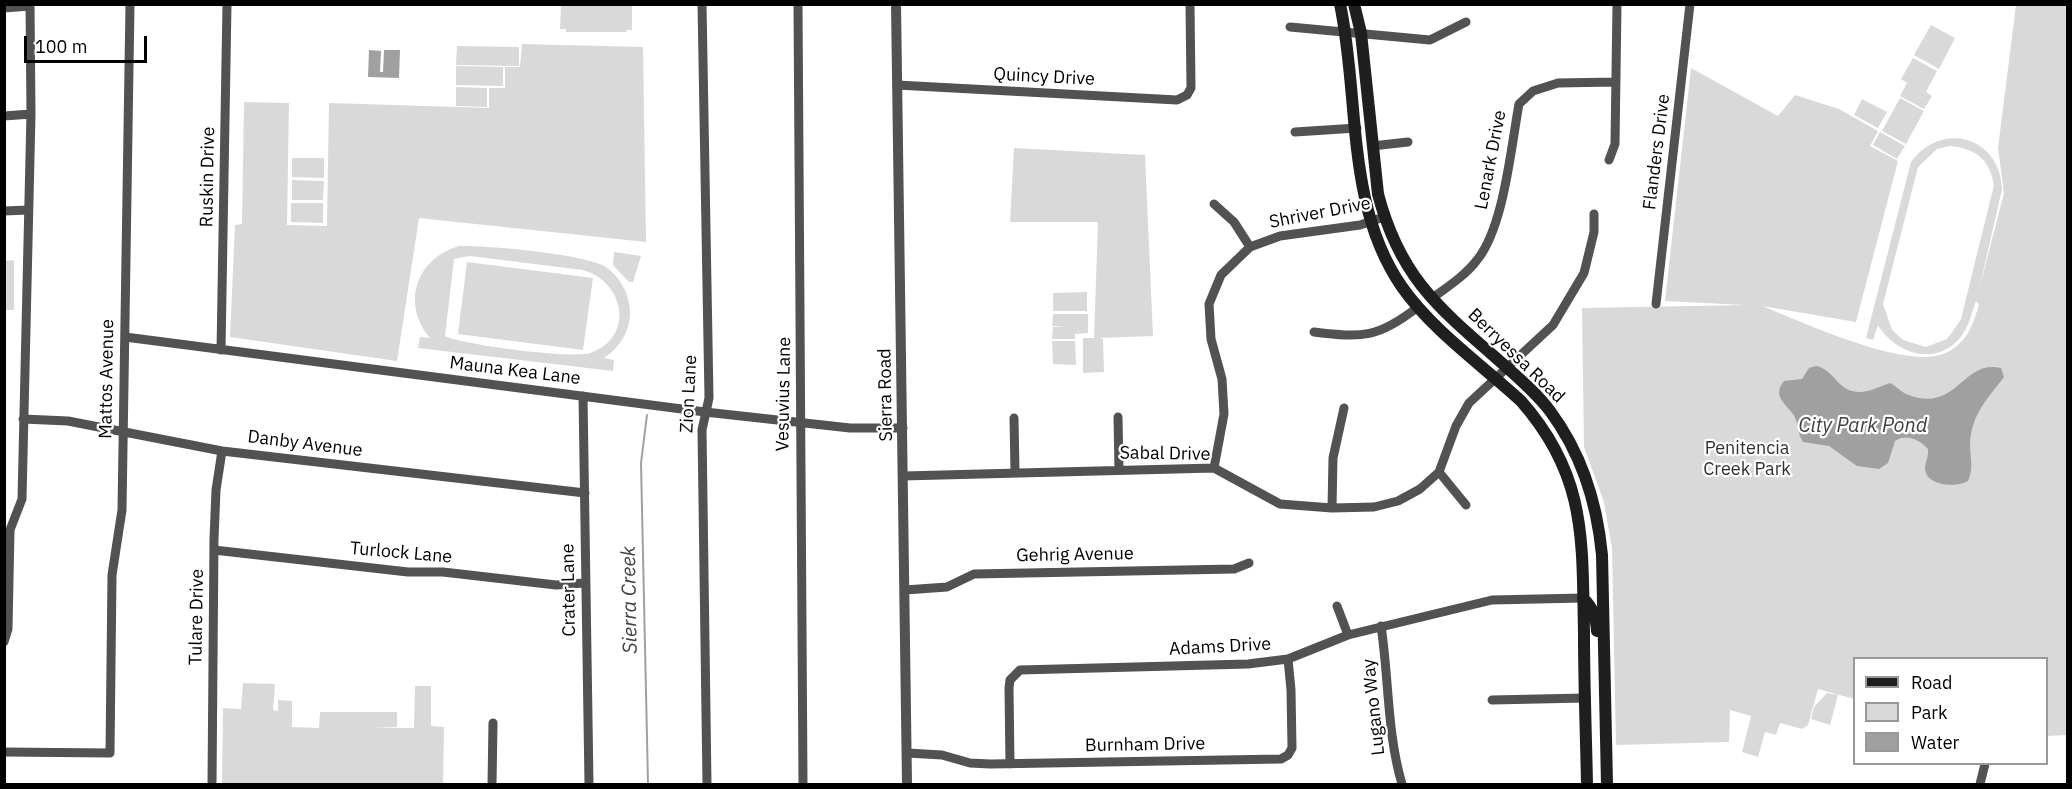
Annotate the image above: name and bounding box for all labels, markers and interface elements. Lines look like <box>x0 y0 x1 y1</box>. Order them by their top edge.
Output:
scale bar <box>27 24 150 62</box>
text: 100 m <box>35 35 87 58</box>
street label: Quincy Drive <box>993 64 1095 90</box>
street label: Flanders Drive <box>1639 93 1675 211</box>
street label: Lenark Drive <box>1471 109 1511 211</box>
street label: Ruskin Drive <box>196 126 220 228</box>
street label: Shriver Drive <box>1267 193 1373 233</box>
street label: Berryessa Road <box>1463 304 1569 408</box>
street label: Mattos Avenue <box>95 319 119 439</box>
street label: Vesuvius Lane <box>772 337 796 451</box>
street label: Sierra Road <box>874 348 898 442</box>
street label: Mauna Kea Lane <box>448 352 582 390</box>
street label: Zion Lane <box>676 354 702 434</box>
water label: City Park Pond <box>1798 414 1928 438</box>
street label: Danby Avenue <box>246 426 364 462</box>
park label: Penitencia Creek Park <box>1703 438 1791 480</box>
street label: Sabal Drive <box>1119 442 1211 466</box>
street label: Turlock Lane <box>349 538 453 568</box>
street label: Crater Lane <box>557 543 581 637</box>
street label: Gehrig Avenue <box>1016 543 1134 567</box>
water label: Sierra Creek <box>617 546 643 654</box>
street label: Tulare Drive <box>185 569 209 665</box>
street label: Adams Drive <box>1168 634 1272 660</box>
legend <box>1853 657 2048 765</box>
street label: Lugano Way <box>1358 658 1390 756</box>
text: Road <box>1911 671 1952 694</box>
text: Park <box>1911 701 1947 724</box>
text: Water <box>1911 731 1959 754</box>
street label: Burnham Drive <box>1085 733 1205 757</box>

